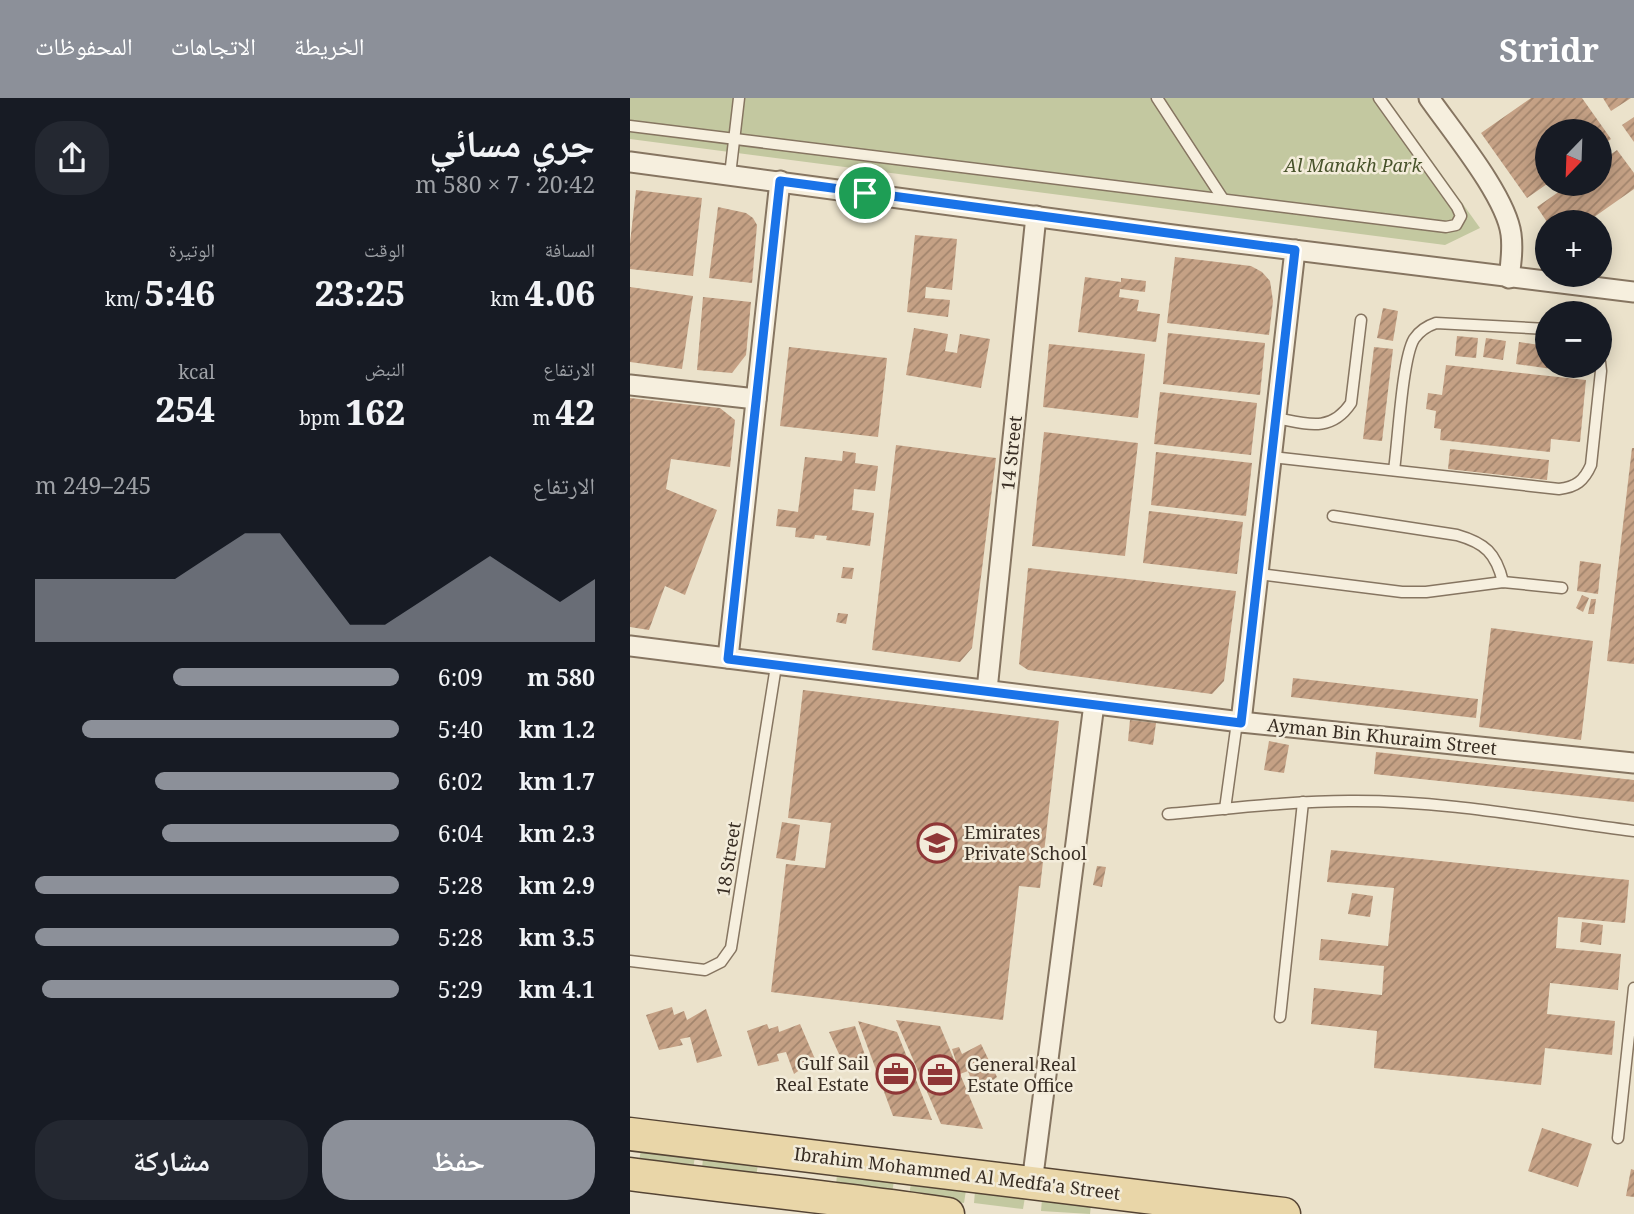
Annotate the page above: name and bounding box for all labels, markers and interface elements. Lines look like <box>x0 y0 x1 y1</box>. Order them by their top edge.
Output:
text: Stridr <box>1499 27 1599 72</box>
text: المحفوظات <box>35 29 133 62</box>
text: الاتجاهات <box>171 29 256 62</box>
text: الخريطة <box>294 29 365 62</box>
text: جري مسائي <box>429 116 595 168</box>
north arrow <box>1535 119 1612 196</box>
map controls <box>1535 119 1612 378</box>
button: share <box>35 121 109 195</box>
park label: Al Manakh Park <box>1282 153 1422 177</box>
pin <box>835 163 895 223</box>
text: 20:42 · 7 × 580 m <box>415 168 595 200</box>
icon: arrive <box>846 174 884 212</box>
button: + <box>1535 210 1612 287</box>
text: الوتيرة <box>169 237 215 263</box>
text: الوقت <box>364 237 405 263</box>
text: المسافة <box>545 237 595 263</box>
text: 5:46 <box>145 269 215 316</box>
text: 23:25 <box>315 269 405 316</box>
text: 4.06 <box>525 269 595 316</box>
text: /km <box>105 286 145 312</box>
text: km <box>491 286 525 312</box>
button: − <box>1535 301 1612 378</box>
text: النبض <box>364 356 405 382</box>
text: الارتفاع <box>543 356 595 382</box>
text: kcal <box>178 359 215 385</box>
text: 254 <box>155 385 215 432</box>
text: 162 <box>345 388 405 435</box>
text: 42 <box>555 388 595 435</box>
text: bpm <box>299 405 345 431</box>
text: m <box>532 405 555 431</box>
street label: 14 Street <box>995 414 1027 491</box>
text: 245–249 m <box>35 469 151 501</box>
text: الارتفاع <box>532 469 595 501</box>
text: 6:09 <box>438 661 483 693</box>
text: 580 m <box>527 661 595 693</box>
street label: Ayman Bin Khuraim Street <box>1266 712 1498 760</box>
text: 5:40 <box>438 713 483 745</box>
text: 1.2 km <box>519 713 595 745</box>
text: 6:02 <box>438 765 483 797</box>
text: 1.7 km <box>519 765 595 797</box>
text: 6:04 <box>438 817 483 849</box>
text: 2.3 km <box>519 817 595 849</box>
street label: 18 Street <box>710 820 746 898</box>
place label: Emirates Private School <box>964 820 1087 865</box>
school or university icon: Emirates Private School <box>916 822 958 864</box>
text: 5:28 <box>438 869 483 901</box>
text: 2.9 km <box>519 869 595 901</box>
text: 5:28 <box>438 921 483 953</box>
text: 3.5 km <box>519 921 595 953</box>
text: 5:29 <box>438 973 483 1005</box>
text: 4.1 km <box>519 973 595 1005</box>
place label: Gulf Sail Real Estate <box>775 1051 869 1096</box>
place label: General Real Estate Office <box>967 1052 1077 1097</box>
office icon: Gulf Sail Real Estate <box>875 1053 917 1095</box>
office icon: General Real Estate Office <box>919 1054 961 1096</box>
button: مشاركة <box>35 1120 308 1200</box>
button: حفظ <box>322 1120 595 1200</box>
street label: Ibrahim Mohammed Al Medfa'a Street <box>793 1141 1122 1205</box>

